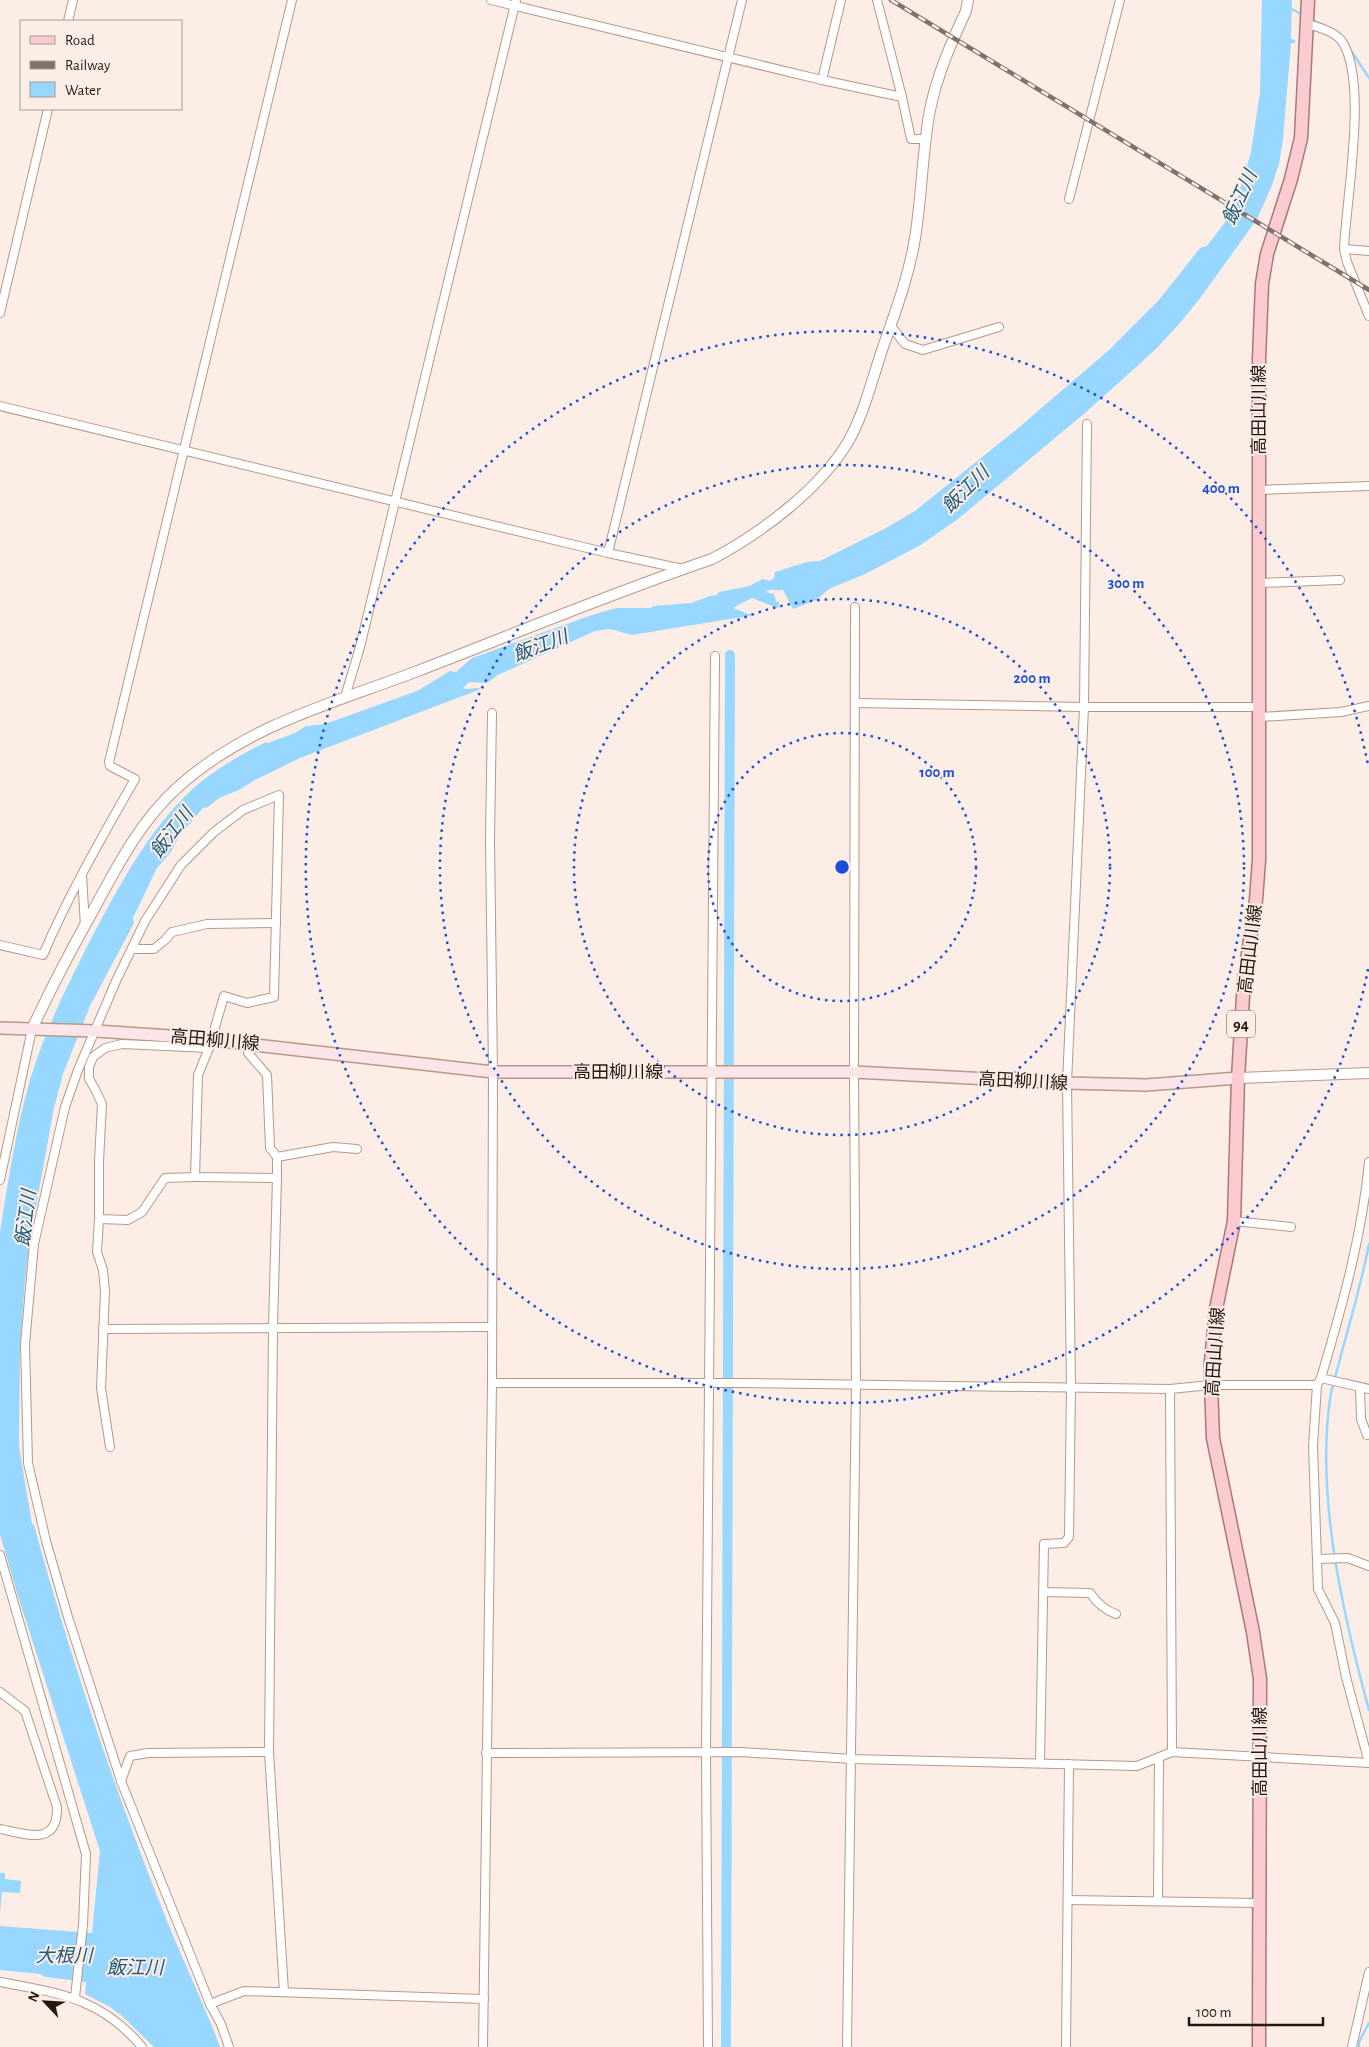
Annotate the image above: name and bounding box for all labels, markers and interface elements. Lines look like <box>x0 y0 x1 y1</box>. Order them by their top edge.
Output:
legend <box>20 20 182 110</box>
text: Road <box>65 33 95 48</box>
text: Railway <box>65 58 111 73</box>
text: Water <box>65 83 101 98</box>
water label: 飯江川 <box>1219 165 1261 228</box>
street label: 高田山川線 <box>1249 365 1269 455</box>
water label: 飯江川 <box>938 461 994 517</box>
text: 400 m <box>1202 481 1240 496</box>
text: 300 m <box>1108 576 1144 591</box>
water label: 飯江川 <box>510 626 572 665</box>
text: 200 m <box>1013 671 1051 686</box>
text: 100 m <box>919 765 955 780</box>
water label: 飯江川 <box>147 802 198 861</box>
centre of rings <box>833 858 851 876</box>
street label: 高田山川線 <box>1235 903 1265 995</box>
road number: 94 <box>1227 1011 1255 1038</box>
street label: 高田柳川線 <box>169 1026 261 1054</box>
street label: 高田柳川線 <box>573 1062 663 1082</box>
street label: 高田柳川線 <box>978 1069 1068 1093</box>
water label: 飯江川 <box>13 1187 40 1248</box>
street label: 高田山川線 <box>1202 1306 1228 1398</box>
street label: 高田山川線 <box>1250 1707 1270 1797</box>
water label: 大根川 <box>35 1946 94 1966</box>
water label: 飯江川 <box>106 1958 165 1978</box>
north arrow <box>20 1977 70 2027</box>
text: N <box>26 1990 43 2004</box>
scale bar <box>1189 1994 1323 2026</box>
text: 100 m <box>1196 2005 1231 2020</box>

